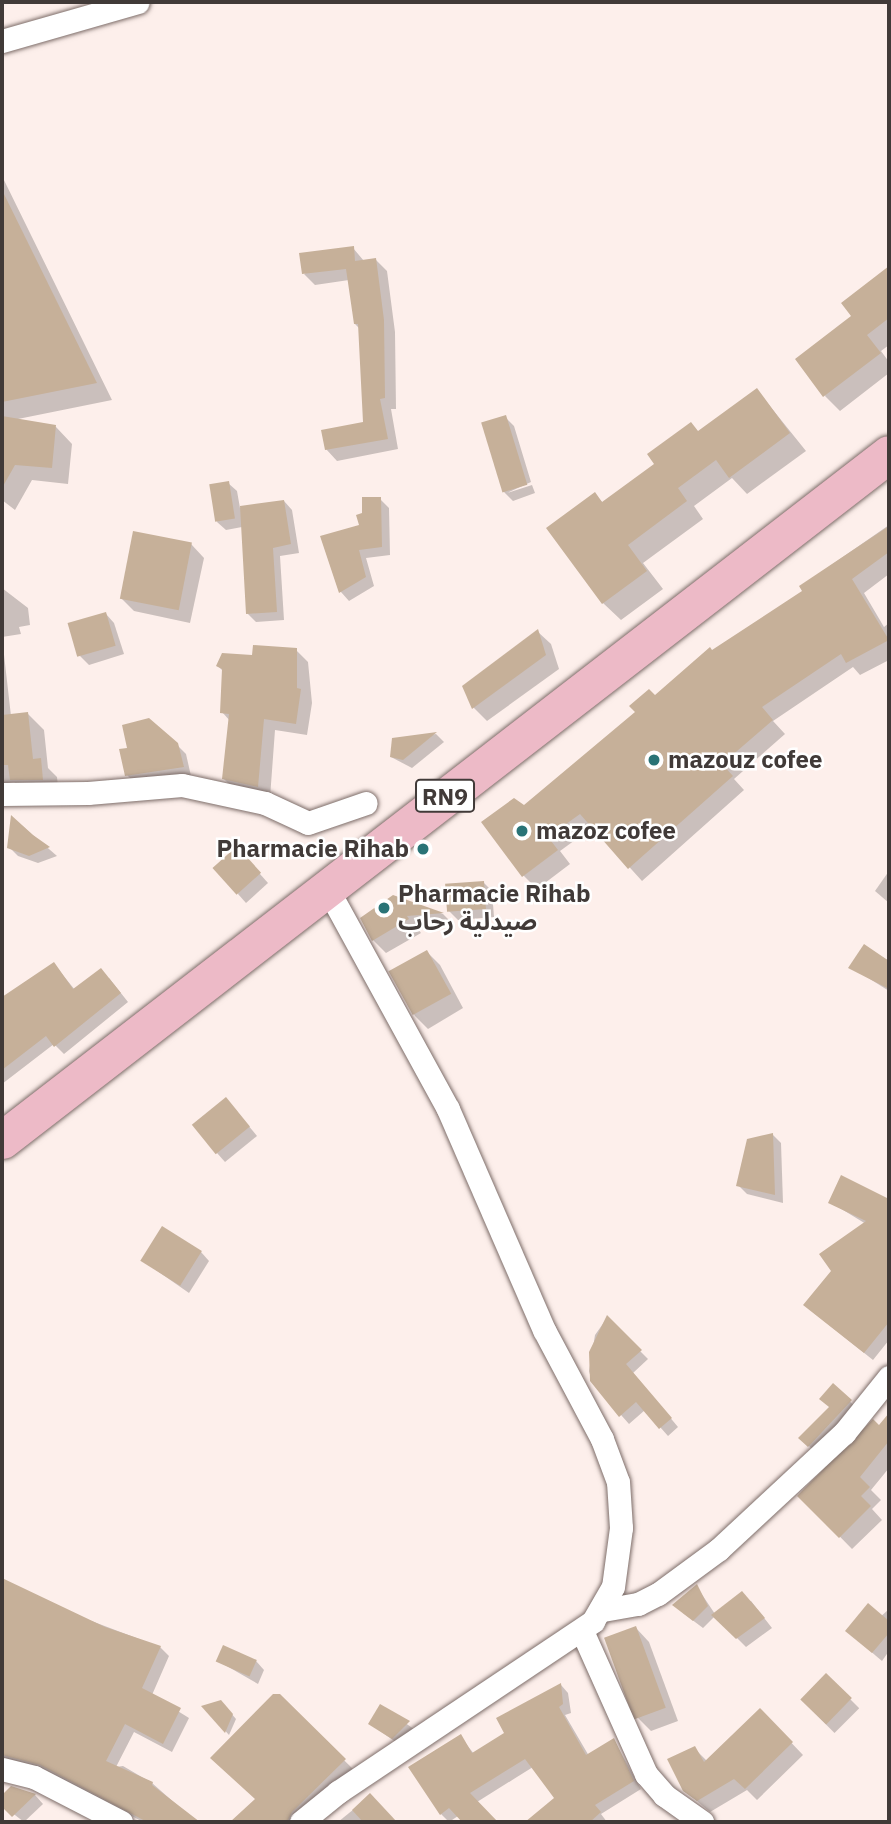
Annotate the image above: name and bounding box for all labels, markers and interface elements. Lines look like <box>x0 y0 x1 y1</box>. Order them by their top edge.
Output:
place label: mazouz cofee <box>668 746 822 774</box>
marker: mazouz cofee <box>646 752 662 768</box>
road number: RN9 <box>414 776 476 816</box>
place label: mazoz cofee <box>536 817 676 845</box>
marker: mazoz cofee <box>514 823 530 839</box>
place label: Pharmacie Rihab <box>216 835 409 863</box>
marker: Pharmacie Rihab <box>415 841 431 857</box>
place label: Pharmacie Rihab صيدلية رحاب <box>398 880 591 936</box>
marker: Pharmacie Rihab صيدلية رحاب <box>376 900 392 916</box>

